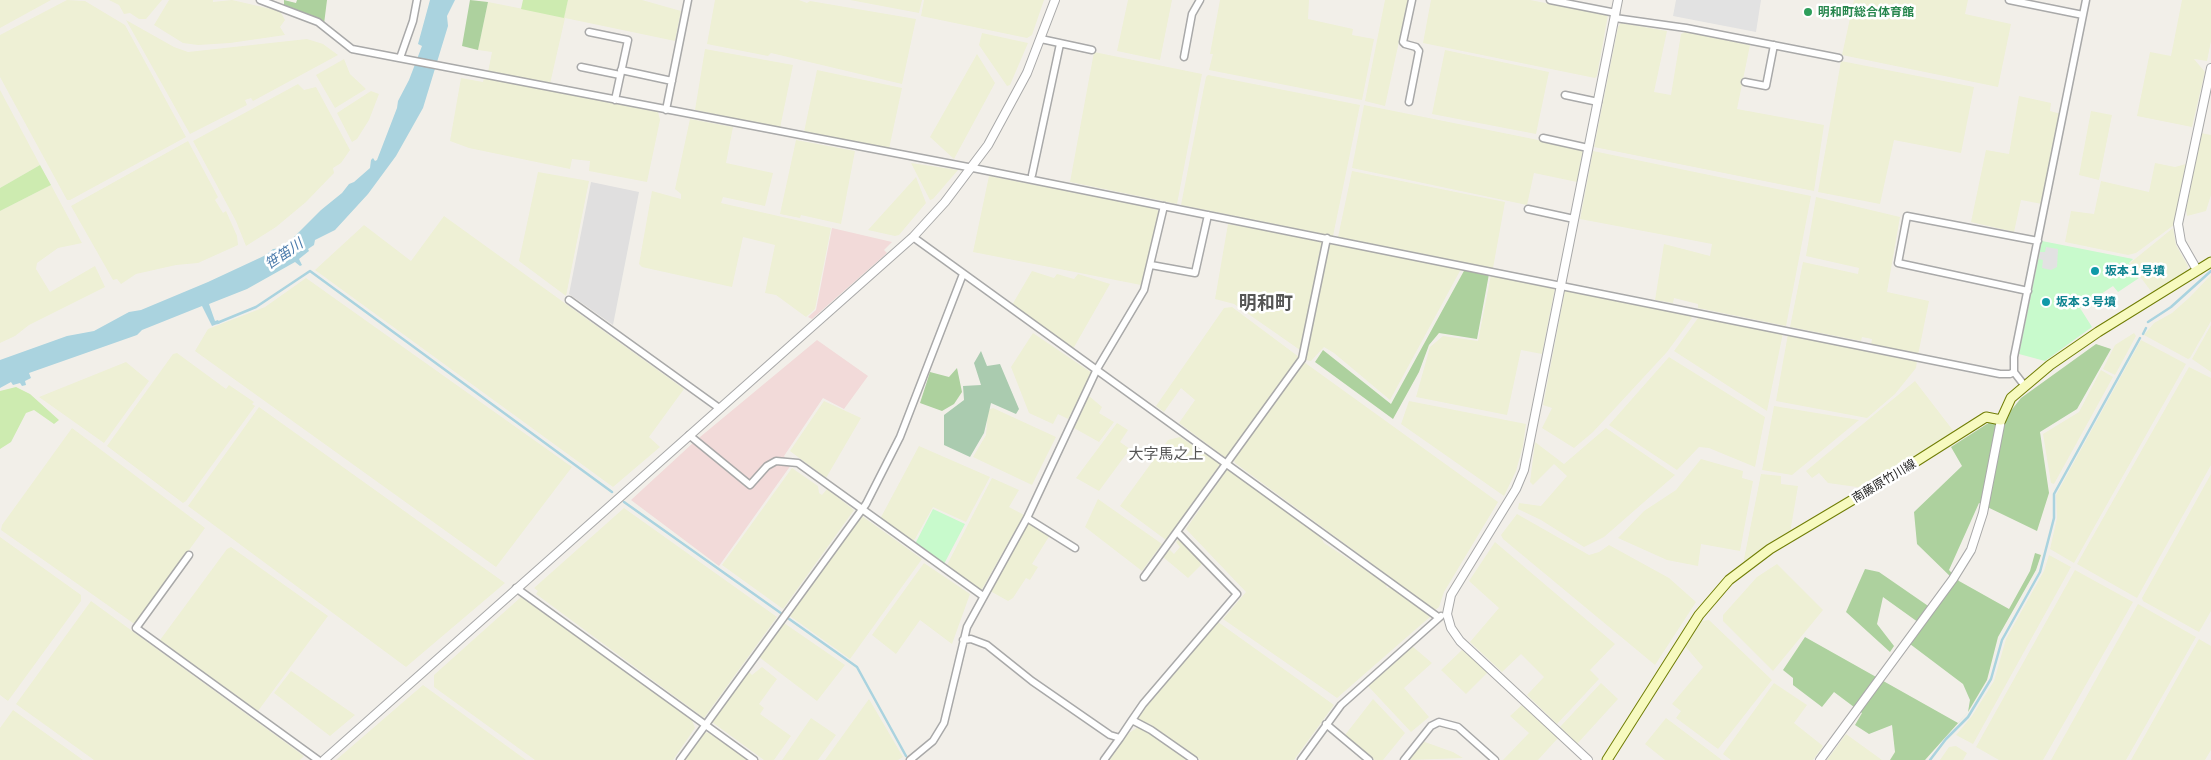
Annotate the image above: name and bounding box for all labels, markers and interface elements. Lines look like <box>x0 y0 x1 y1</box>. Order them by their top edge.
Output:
place label: 明和町総合体育館 <box>1818 5 1914 19</box>
marker: 明和町総合体育館 <box>1802 6 1814 18</box>
water label: 笹笛川 <box>262 235 306 273</box>
place label: 坂本１号墳 <box>2105 264 2165 278</box>
marker: 坂本１号墳 <box>2089 265 2101 277</box>
district label: 明和町 <box>1239 292 1293 314</box>
place label: 坂本３号墳 <box>2056 295 2116 309</box>
marker: 坂本３号墳 <box>2040 296 2052 308</box>
district label: 大字馬之上 <box>1129 445 1203 463</box>
street label: 南藤原竹川線 <box>1849 456 1919 506</box>

